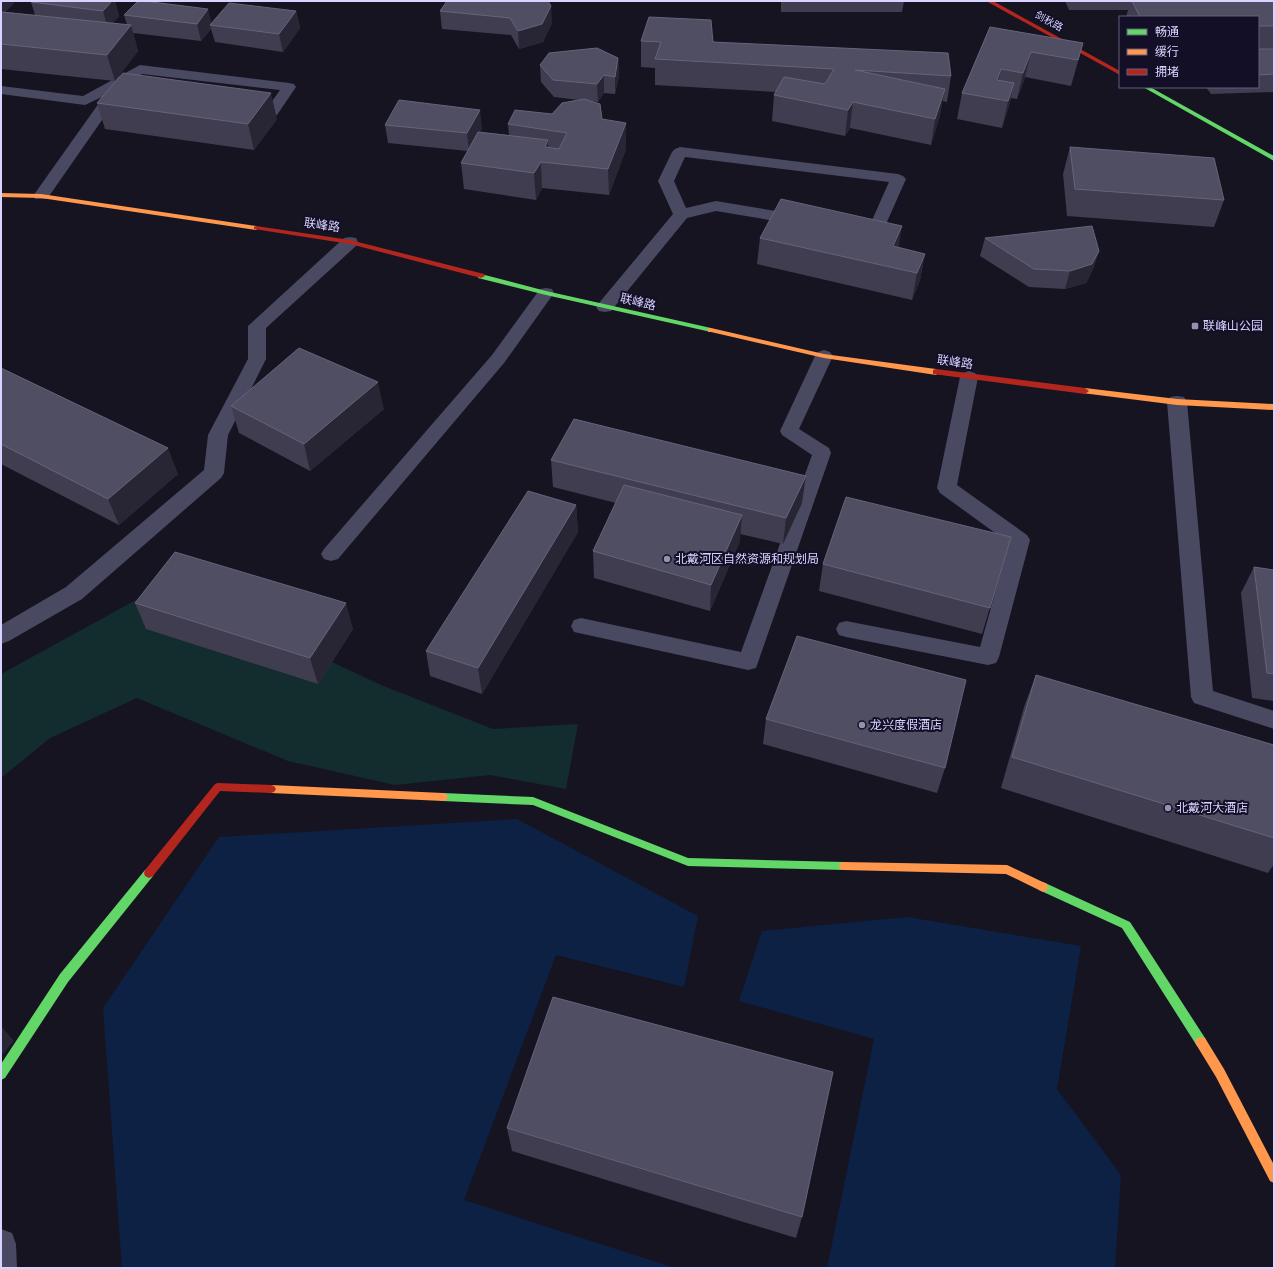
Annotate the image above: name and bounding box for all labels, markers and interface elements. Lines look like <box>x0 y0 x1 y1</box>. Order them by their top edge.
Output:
street label: 剑秋路 <box>1033 9 1065 33</box>
legend <box>1119 16 1259 88</box>
text: 畅通 <box>1155 25 1179 39</box>
text: 缓行 <box>1155 45 1179 59</box>
text: 拥堵 <box>1155 65 1179 79</box>
street label: 联峰路 <box>303 216 341 234</box>
street label: 联峰路 <box>619 291 657 313</box>
place label: 联峰山公园 <box>1203 319 1263 333</box>
marker: 联峰山公园 <box>1190 321 1200 331</box>
street label: 联峰路 <box>936 353 974 371</box>
place label: 北戴河区自然资源和规划局 <box>675 552 819 566</box>
marker: 北戴河区自然资源和规划局 <box>662 554 672 564</box>
place label: 龙兴度假酒店 <box>870 718 942 732</box>
marker: 龙兴度假酒店 <box>857 720 867 730</box>
place label: 北戴河大酒店 <box>1176 801 1248 815</box>
marker: 北戴河大酒店 <box>1163 803 1173 813</box>

